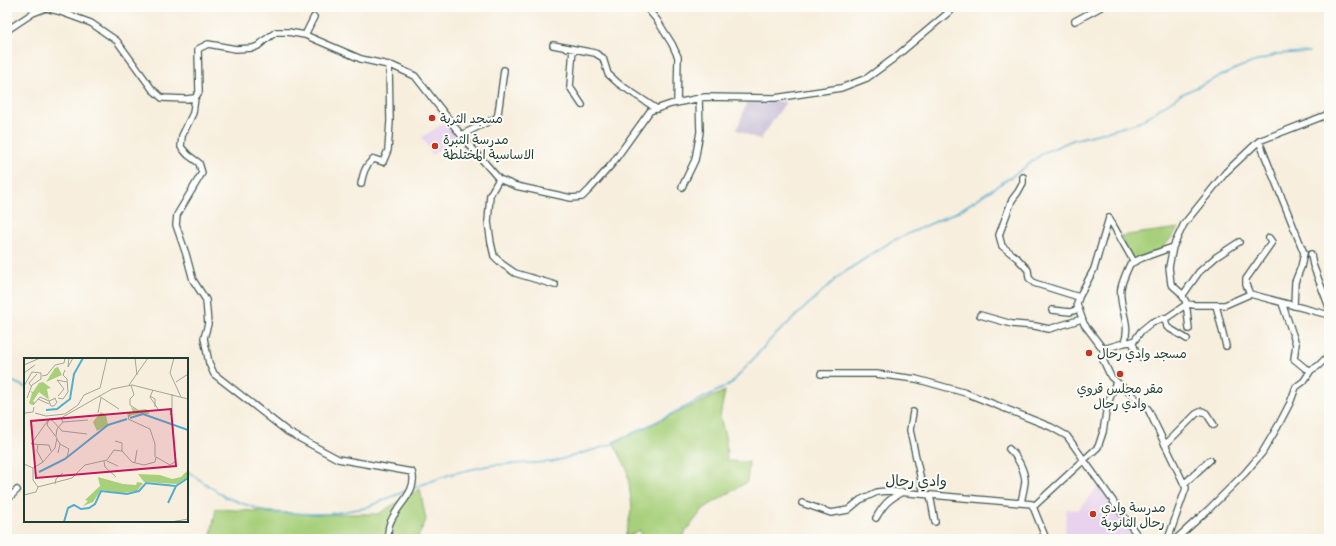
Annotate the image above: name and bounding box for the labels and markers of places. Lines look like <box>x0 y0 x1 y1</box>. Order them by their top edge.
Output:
place label: مسجد الثربة <box>440 109 503 127</box>
marker: مسجد الثربة <box>427 113 437 123</box>
place label: مدرسة الثبرة الاساسية المختلطة <box>443 130 534 163</box>
marker: مدرسة الثبرة الاساسية المختلطة <box>430 141 440 151</box>
place label: مسجد وادي رحال <box>1097 344 1187 363</box>
marker: مسجد وادي رحال <box>1084 348 1094 358</box>
marker: مقر مجلس قروي وادي رحال <box>1115 369 1125 379</box>
place label: مقر مجلس قروي وادي رحال <box>1077 379 1163 413</box>
place label: مدرسة وادي رحال الثانوية <box>1101 498 1166 531</box>
marker: مدرسة وادي رحال الثانوية <box>1088 509 1098 519</box>

